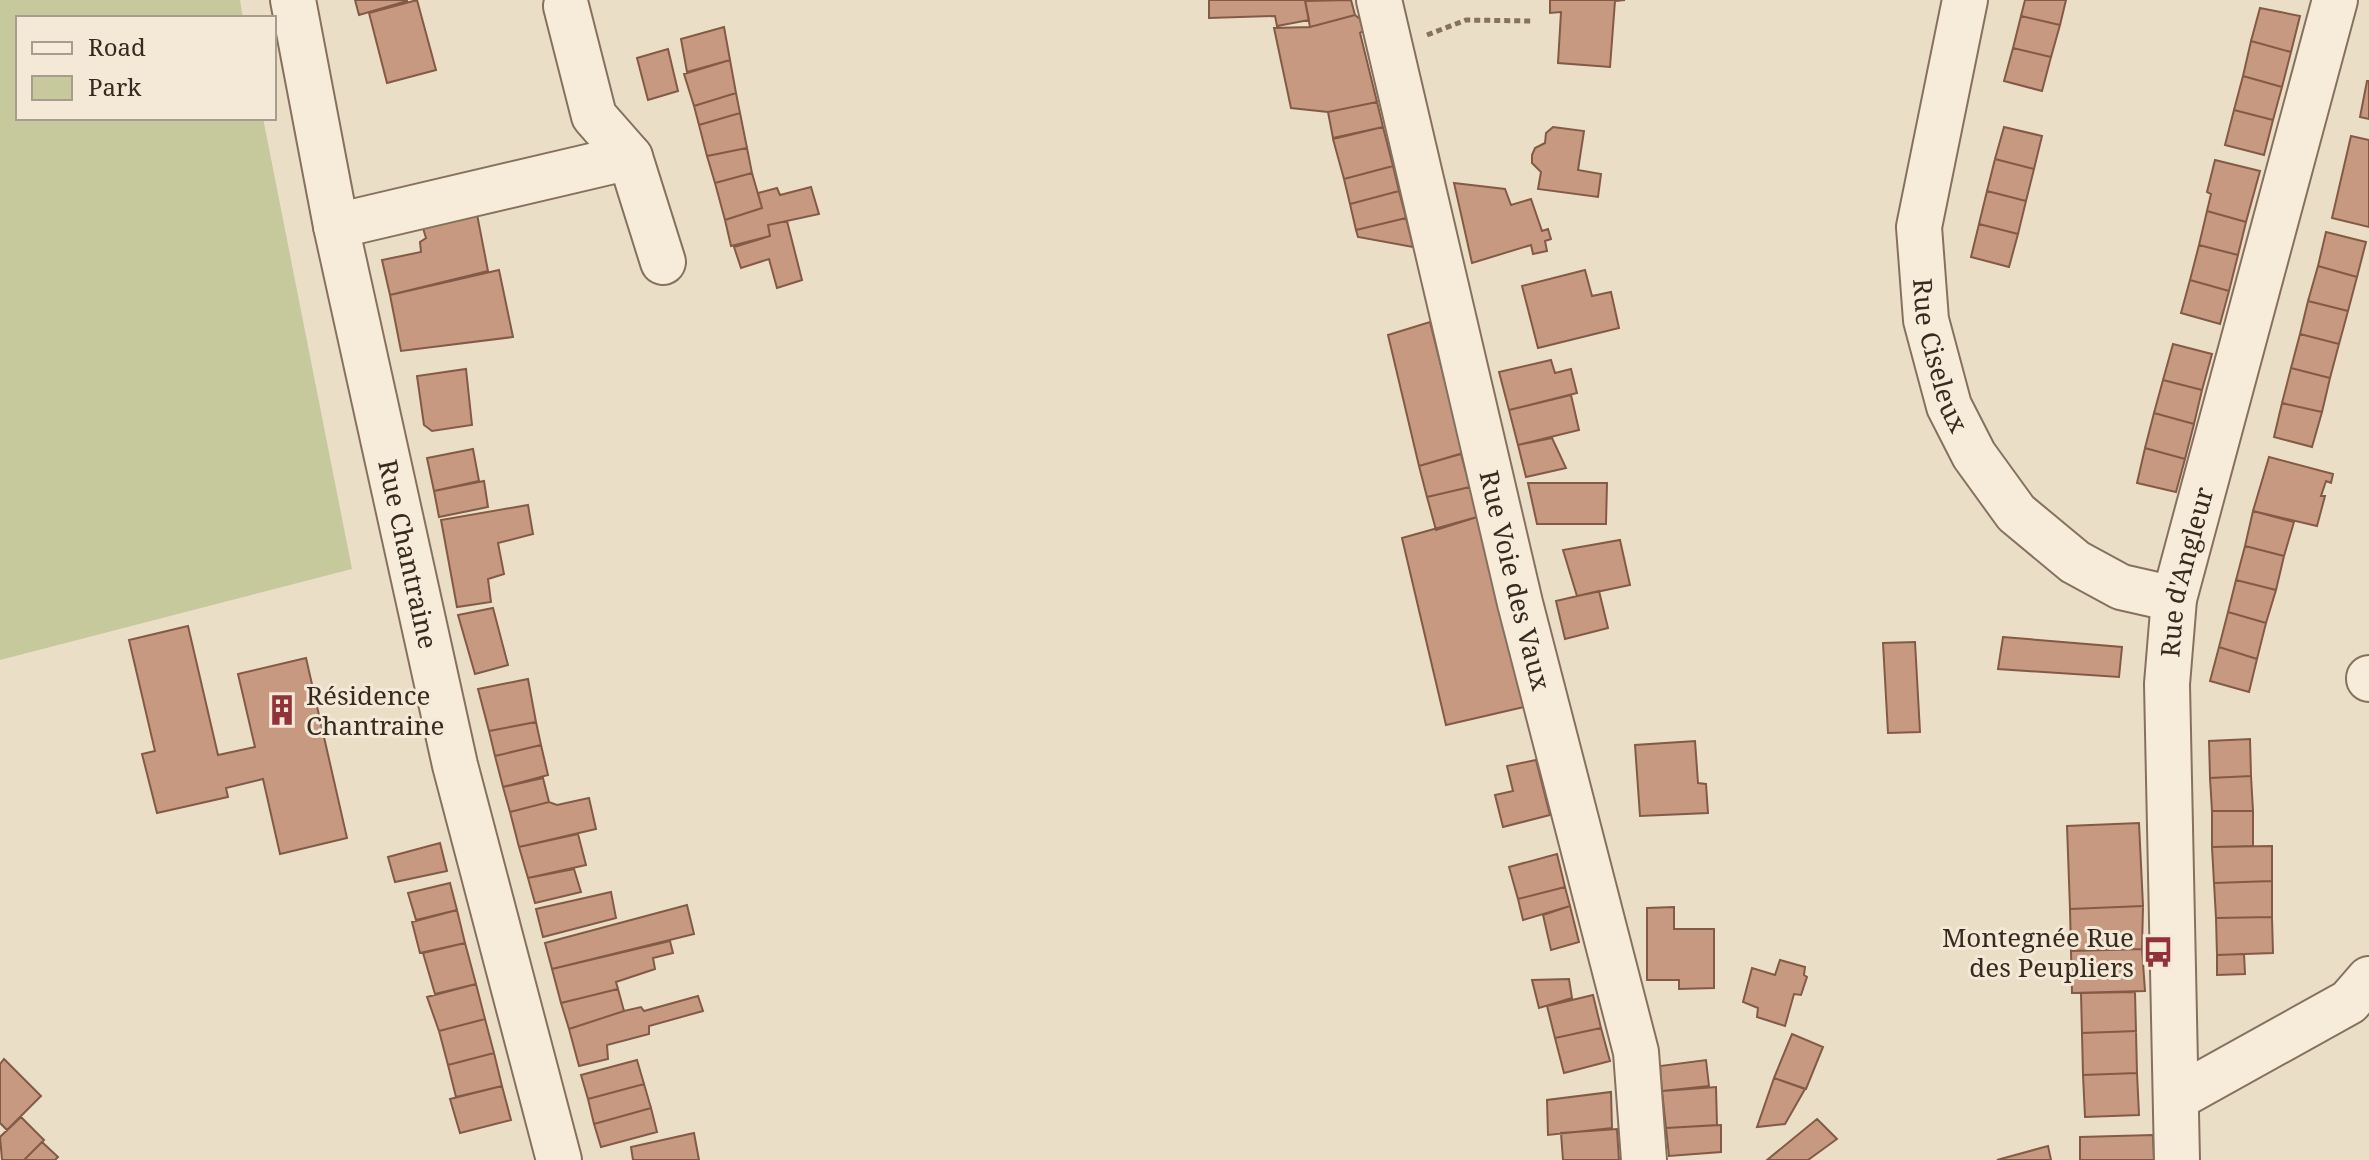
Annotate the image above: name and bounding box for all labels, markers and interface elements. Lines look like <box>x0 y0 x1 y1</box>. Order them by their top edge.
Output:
legend <box>16 16 276 120</box>
text: Road <box>88 30 146 63</box>
text: Park <box>88 70 142 103</box>
street label: Rue Ciseleux <box>1905 277 1977 438</box>
street label: Rue Chantraine <box>370 456 447 652</box>
street label: Rue Voie des Vaux <box>1472 467 1560 694</box>
street label: Rue d'Angleur <box>2151 483 2221 659</box>
place label: Résidence Chantraine <box>306 677 444 743</box>
building icon: Résidence Chantraine <box>265 693 299 727</box>
place label: Montegnée Rue des Peupliers <box>1942 919 2134 985</box>
bus stop icon: Montegnée Rue des Peupliers <box>2141 935 2175 969</box>

